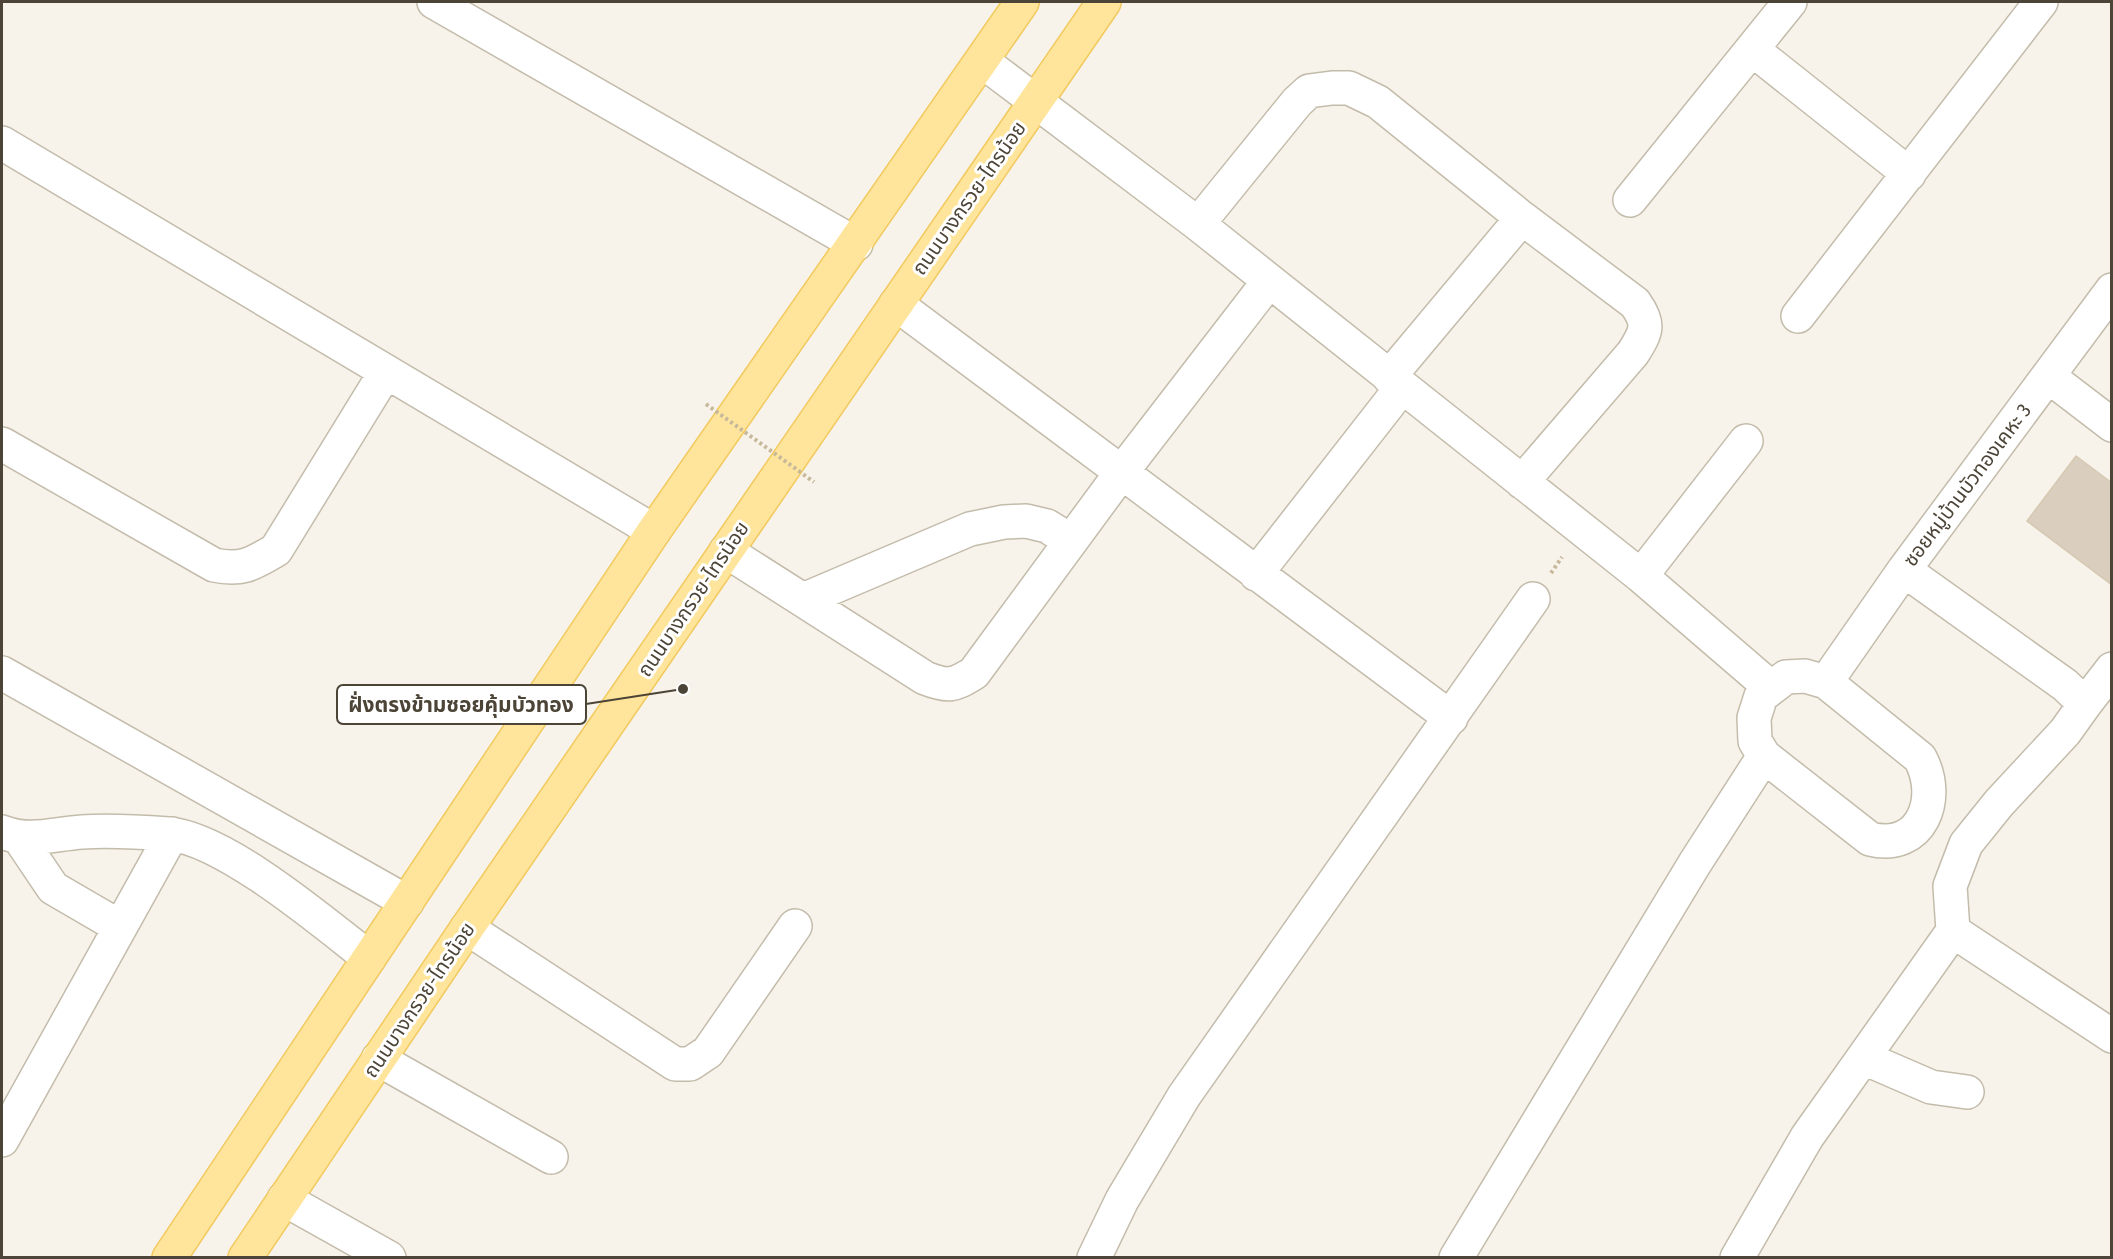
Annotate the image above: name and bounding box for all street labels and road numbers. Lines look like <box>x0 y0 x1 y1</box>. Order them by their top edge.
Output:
street label: ถนนบางกรวย-ไทรน้อย <box>907 117 1031 279</box>
street label: ซอยหมู่บ้านบัวทองเคหะ 3 <box>1898 399 2037 572</box>
street label: ถนนบางกรวย-ไทรน้อย <box>632 517 754 681</box>
street label: ถนนบางกรวย-ไทรน้อย <box>358 918 480 1082</box>

